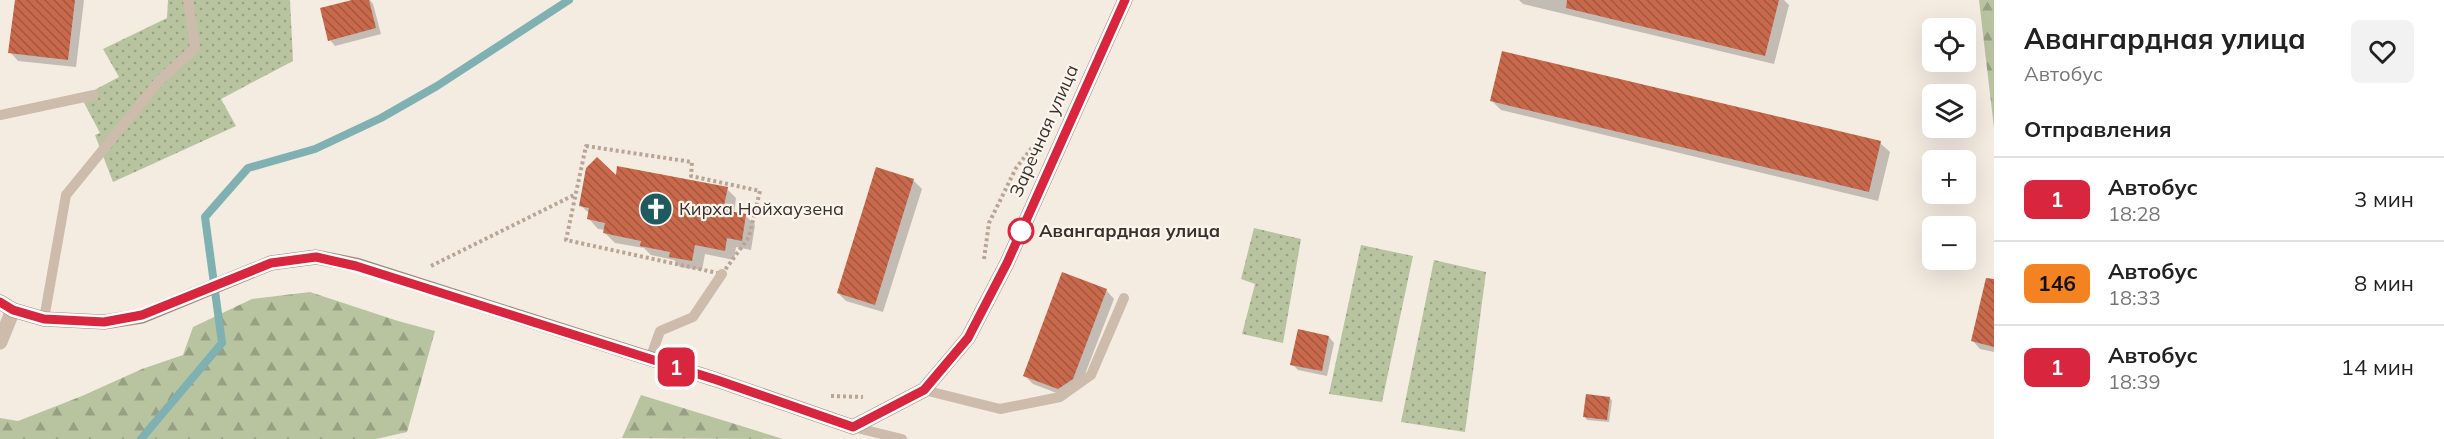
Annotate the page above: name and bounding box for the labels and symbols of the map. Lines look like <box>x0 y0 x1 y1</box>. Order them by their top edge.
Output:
street label: Заречная улица <box>1004 61 1083 201</box>
church icon: Кирха Нойхаузена <box>638 191 674 227</box>
place label: Кирха Нойхаузена <box>679 197 844 220</box>
marker: Авангардная улица <box>1008 218 1034 244</box>
place label: Авангардная улица <box>1039 219 1220 242</box>
line badge: 1 <box>656 348 696 386</box>

